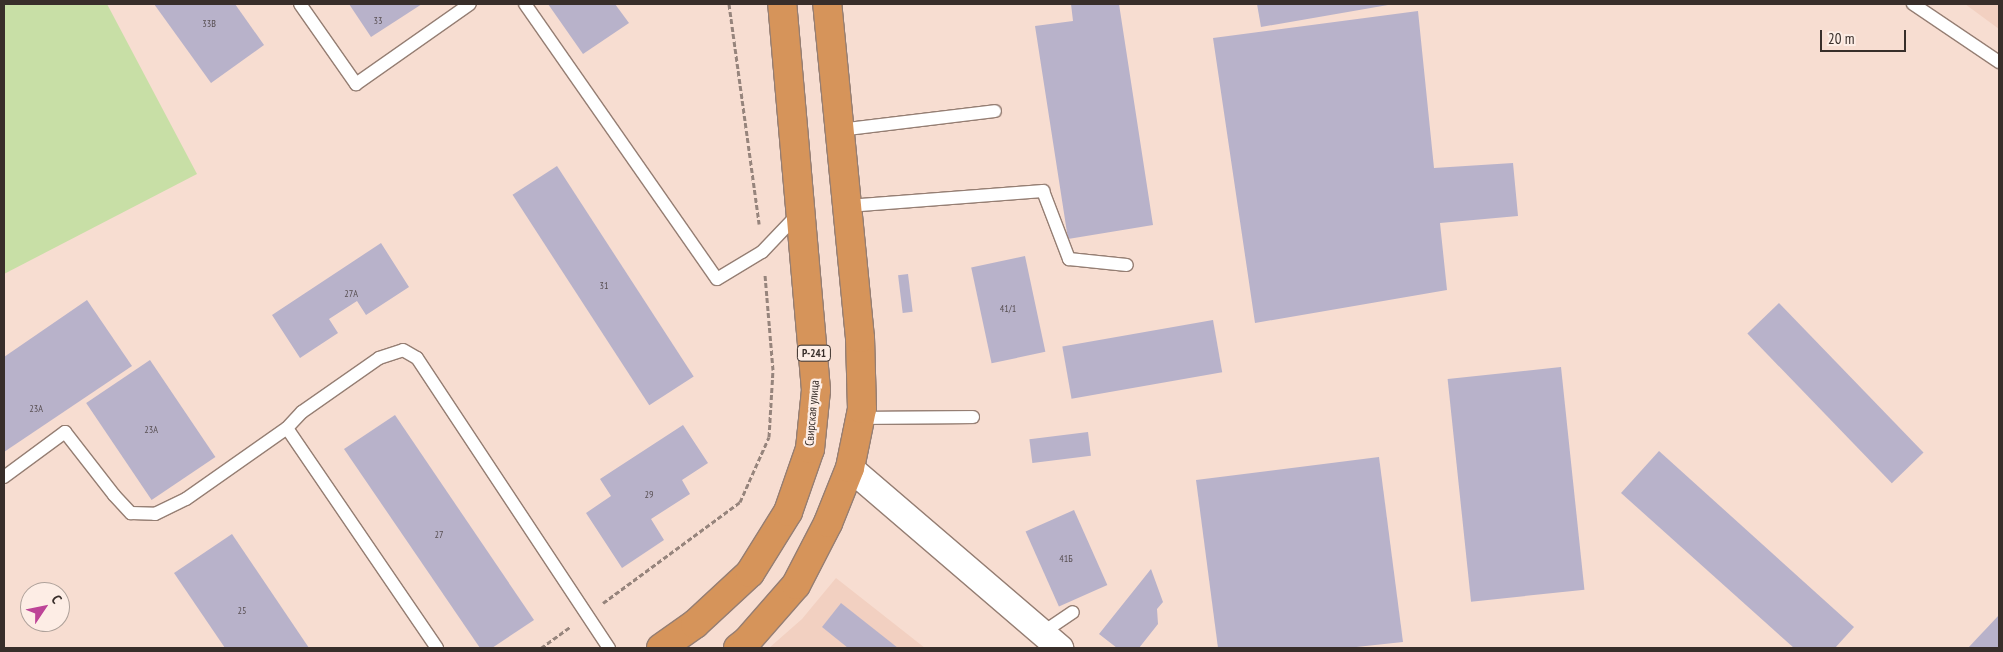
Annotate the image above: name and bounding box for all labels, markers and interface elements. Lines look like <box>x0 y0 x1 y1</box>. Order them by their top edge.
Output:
house number: 33 <box>374 15 382 27</box>
house number: 33В <box>202 18 216 30</box>
scale bar <box>1823 20 1909 52</box>
text: 20 m <box>1828 29 1854 48</box>
house number: 31 <box>600 280 608 292</box>
house number: 27А <box>344 288 358 300</box>
house number: 41/1 <box>1000 303 1016 315</box>
road number: Р-241 <box>796 344 832 362</box>
street label: Свирская улица <box>802 379 822 447</box>
house number: 23А <box>29 403 43 415</box>
house number: 23А <box>144 424 158 436</box>
house number: 29 <box>645 489 653 501</box>
house number: 27 <box>435 529 443 541</box>
house number: 41Б <box>1059 553 1073 565</box>
north arrow <box>20 582 70 632</box>
text: С <box>47 591 66 607</box>
house number: 25 <box>238 605 246 617</box>

